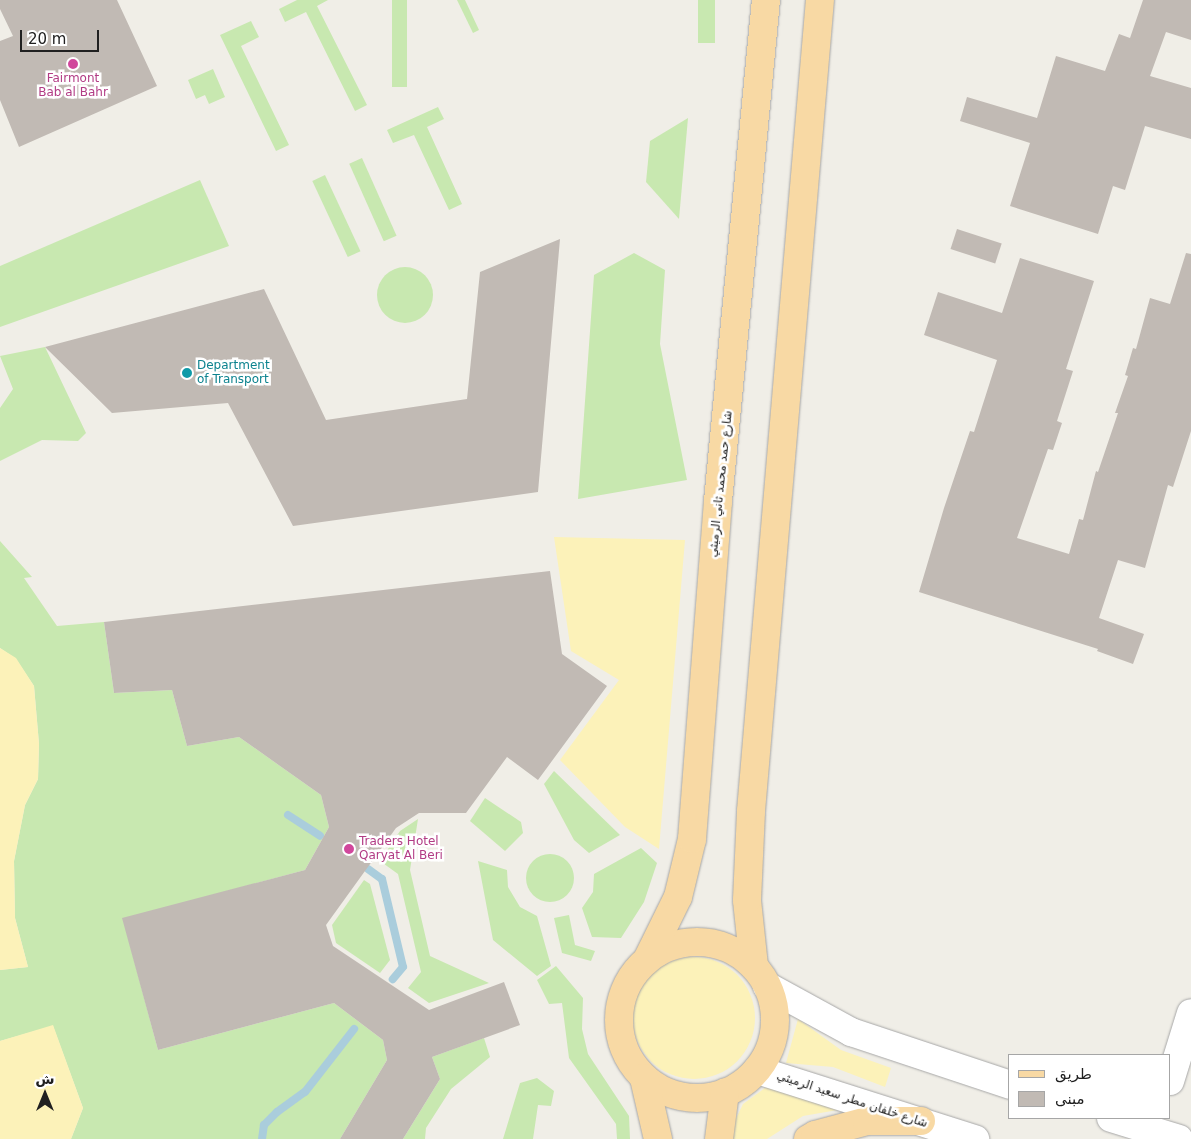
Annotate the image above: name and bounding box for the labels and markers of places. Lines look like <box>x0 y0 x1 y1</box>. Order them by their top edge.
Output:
marker: Fairmont Bab al Bahr <box>67 58 79 70</box>
place label: Fairmont Bab al Bahr <box>38 72 108 100</box>
place label: Department of Transport <box>197 359 270 387</box>
marker: Department of Transport <box>181 367 193 379</box>
place label: Traders Hotel Qaryat Al Beri <box>359 835 443 863</box>
marker: Traders Hotel Qaryat Al Beri <box>343 843 355 855</box>

